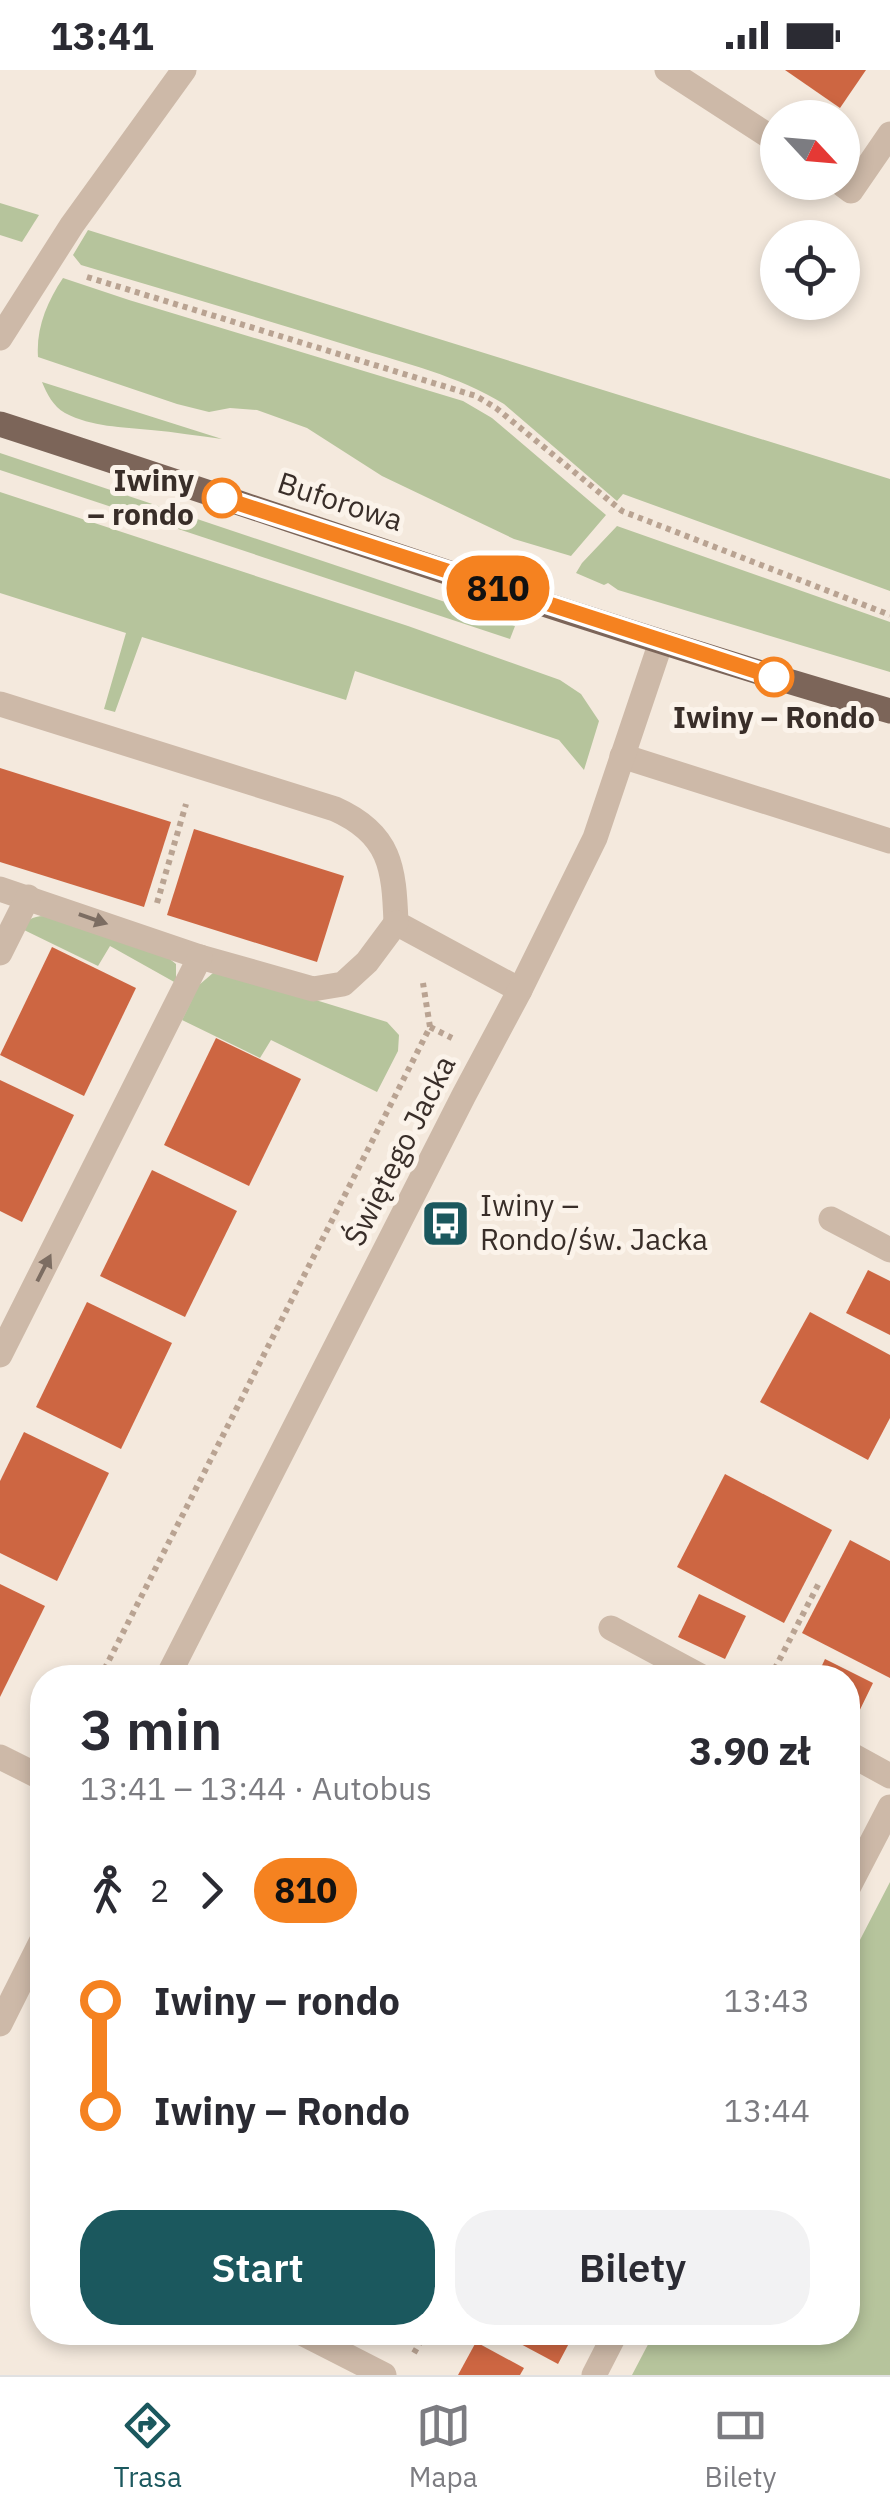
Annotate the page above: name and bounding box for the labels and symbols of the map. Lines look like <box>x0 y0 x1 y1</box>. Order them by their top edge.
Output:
north arrow <box>760 100 860 200</box>
place label: Iwiny – rondo <box>87 460 194 533</box>
street label: Buforowa <box>273 462 408 539</box>
marker: Iwiny – rondo <box>203 479 241 517</box>
line badge: 810 <box>440 556 556 620</box>
marker: Iwiny – Rondo <box>755 658 793 696</box>
place label: Iwiny – Rondo <box>673 697 875 736</box>
one-way arrow <box>78 912 108 927</box>
street label: Świętego Jacka <box>334 1048 463 1252</box>
place label: Iwiny – Rondo/św. Jacka <box>480 1185 708 1258</box>
bus stop icon: Iwiny – Rondo/św. Jacka <box>419 1197 471 1249</box>
one-way arrow <box>35 1254 52 1283</box>

